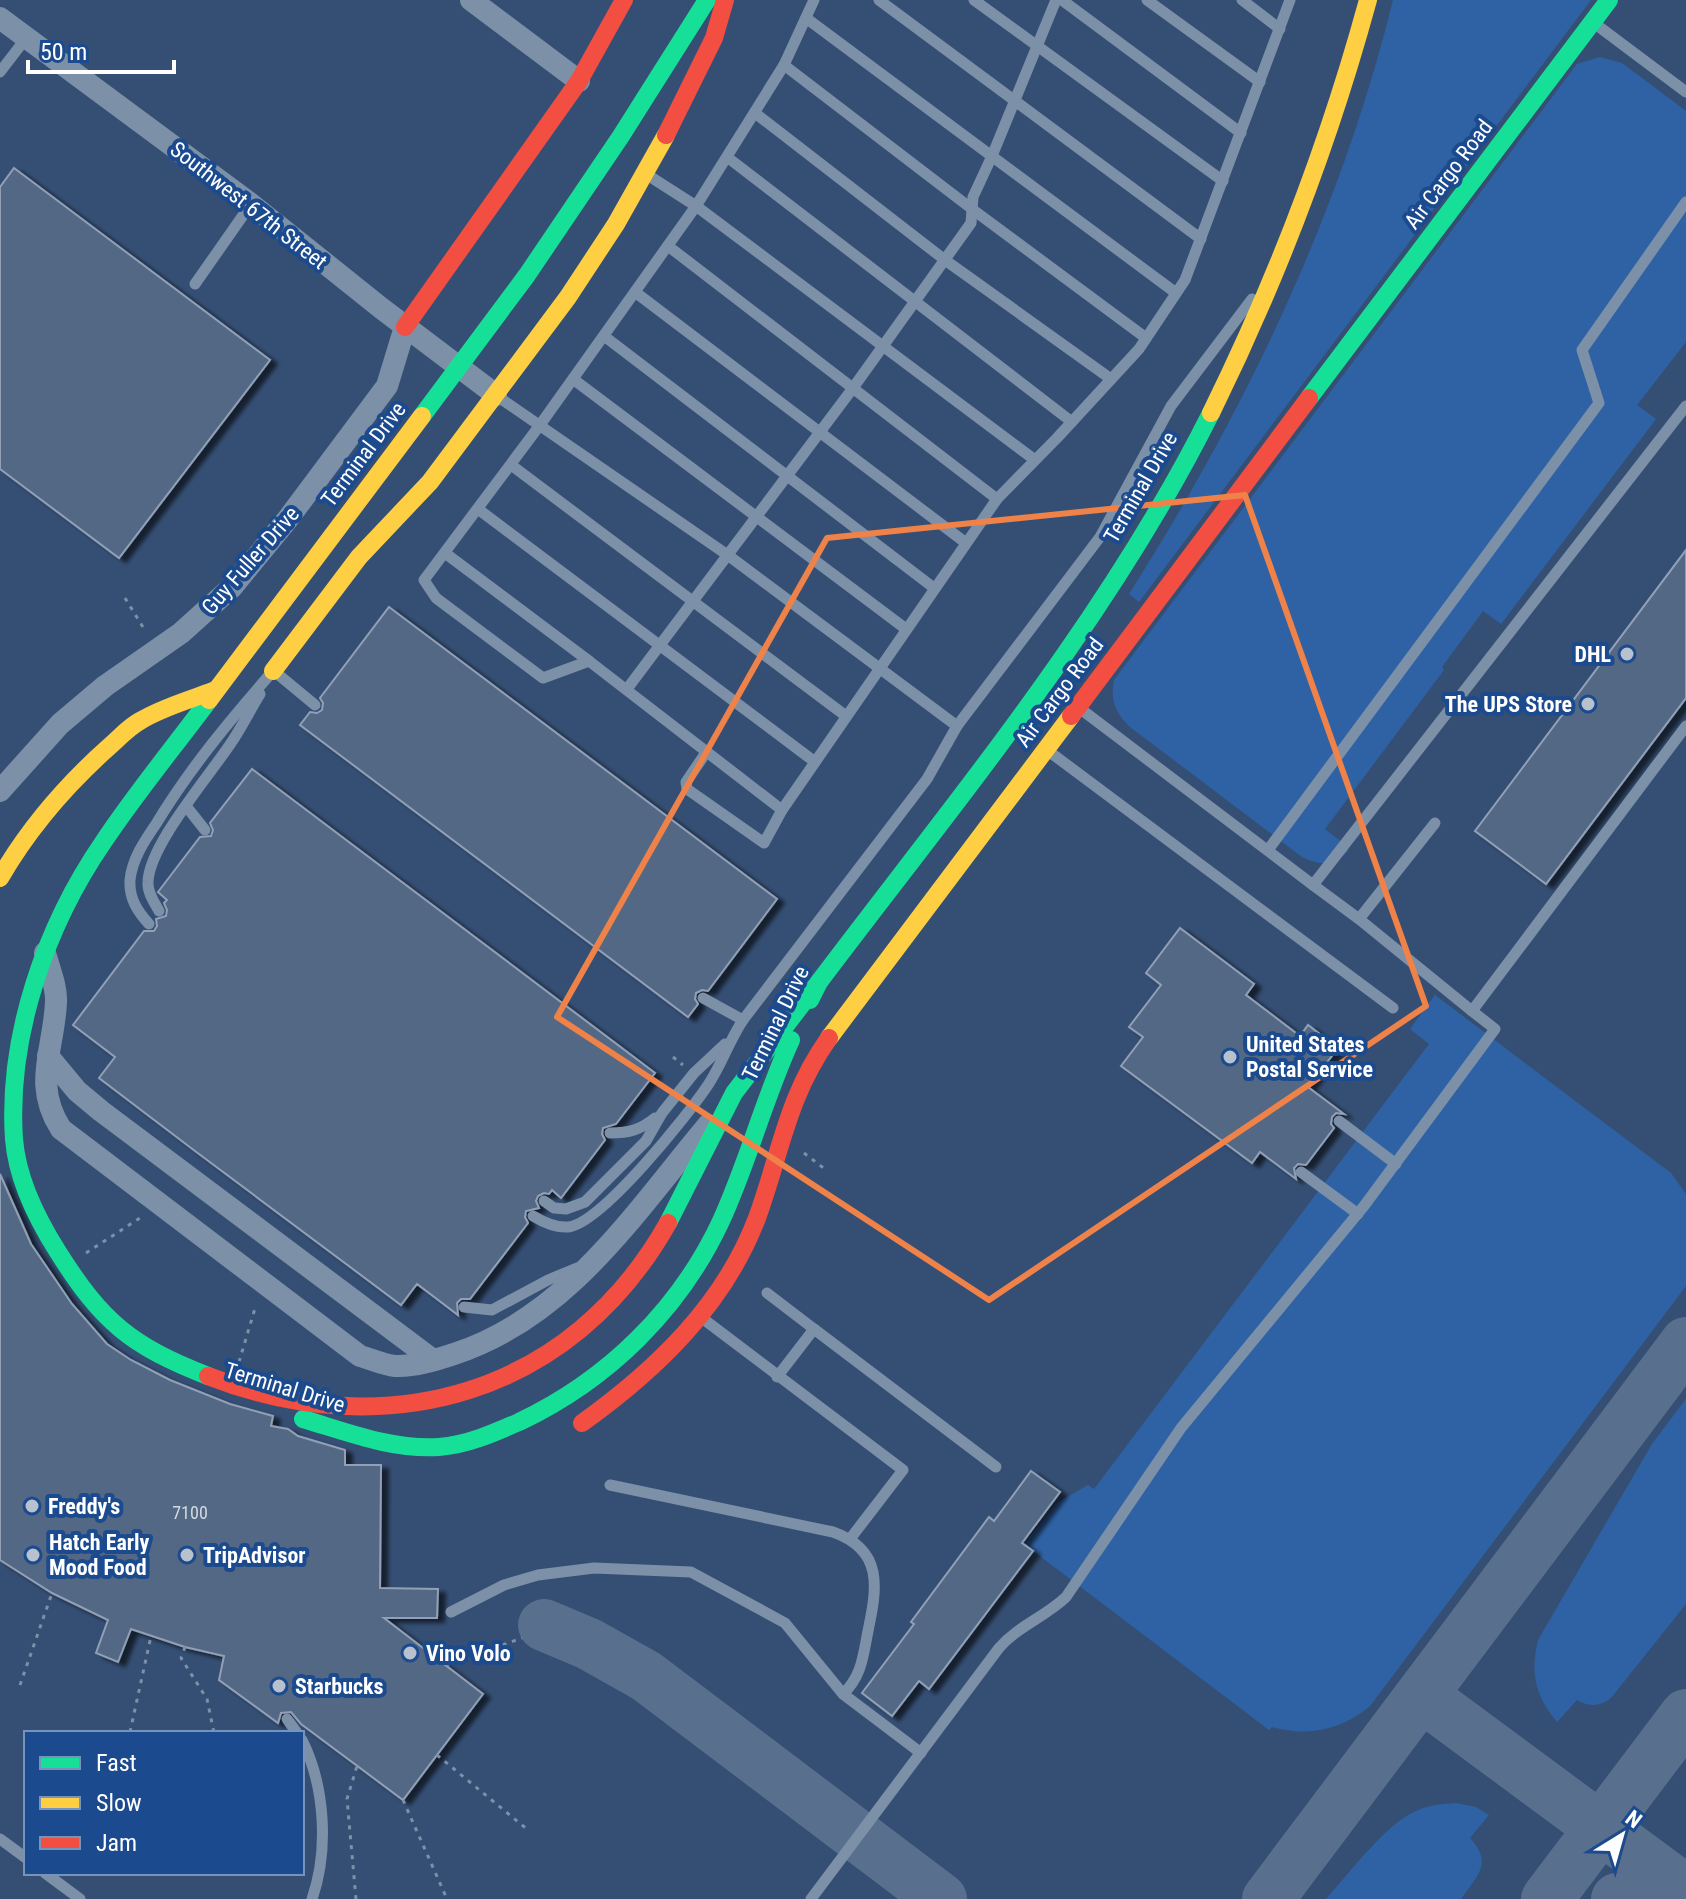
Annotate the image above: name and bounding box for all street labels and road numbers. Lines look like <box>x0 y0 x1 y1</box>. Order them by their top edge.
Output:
street label: Air Cargo Road <box>1399 115 1498 234</box>
street label: Southwest 67th Street <box>165 136 332 274</box>
street label: Terminal Drive <box>316 397 411 511</box>
street label: Terminal Drive <box>1099 427 1182 547</box>
street label: Guy Fuller Drive <box>197 501 304 619</box>
street label: Air Cargo Road <box>1010 633 1109 752</box>
street label: Terminal Drive <box>737 962 814 1085</box>
street label: Terminal Drive <box>222 1357 348 1418</box>

